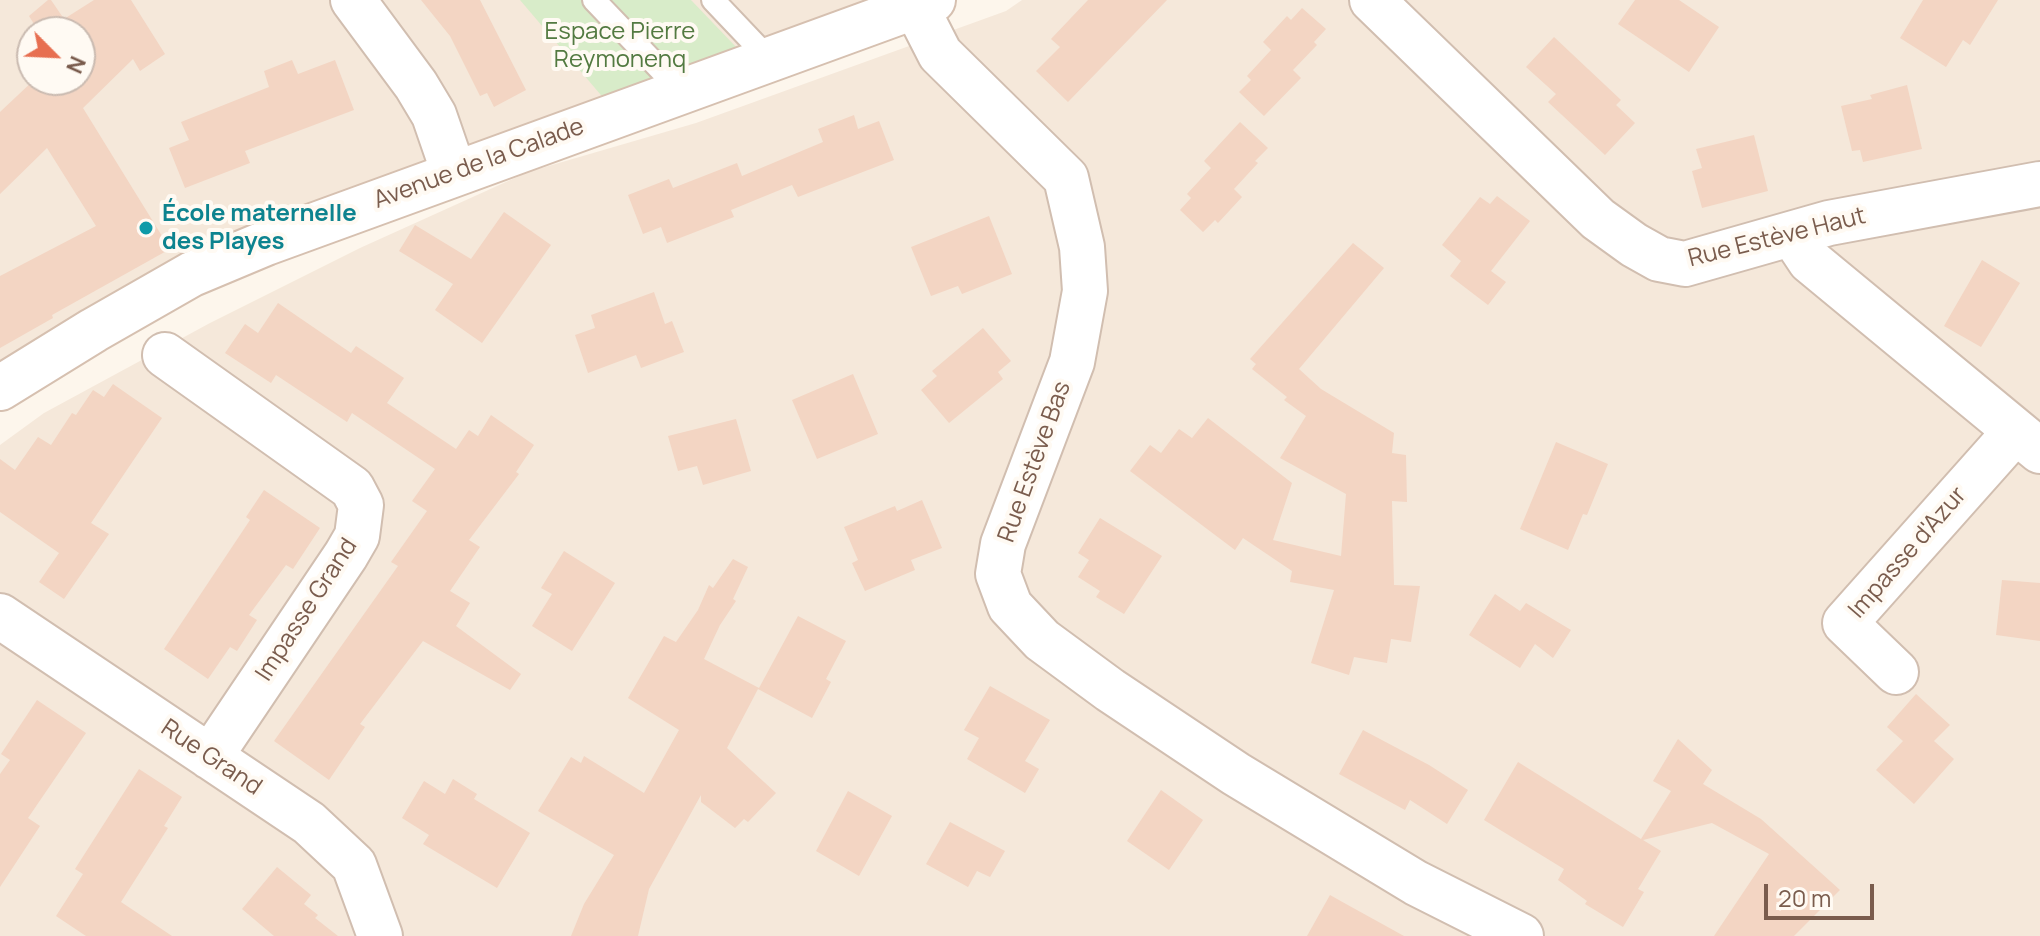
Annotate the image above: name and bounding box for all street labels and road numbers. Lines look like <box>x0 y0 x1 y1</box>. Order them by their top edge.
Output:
street label: Avenue de la Calade <box>370 113 588 215</box>
street label: Rue Estève Haut <box>1685 202 1869 274</box>
street label: Rue Estève Bas <box>993 378 1077 546</box>
street label: Impasse d'Azur <box>1843 481 1973 625</box>
street label: Impasse Grand <box>250 533 364 687</box>
street label: Rue Grand <box>155 714 267 802</box>

